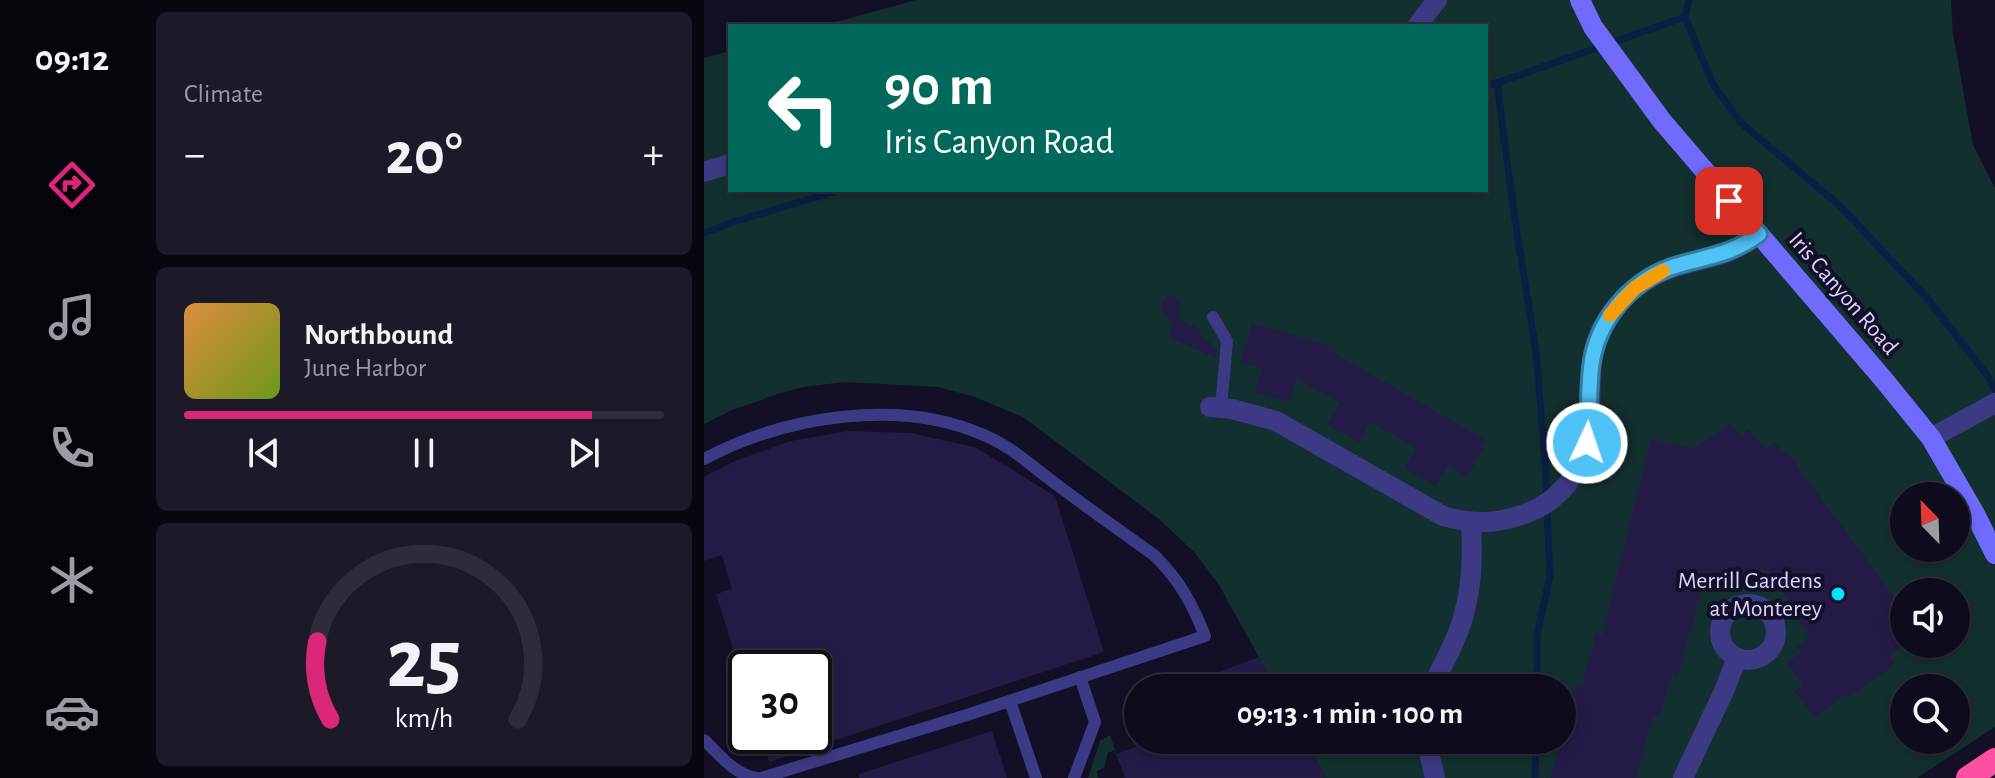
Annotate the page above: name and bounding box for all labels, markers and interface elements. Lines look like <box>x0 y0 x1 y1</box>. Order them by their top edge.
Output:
text: 09:12 <box>35 41 109 77</box>
icon: left <box>752 56 856 160</box>
text: 90 m <box>884 59 994 115</box>
text: Climate <box>184 81 263 107</box>
text: Iris Canyon Road <box>884 124 1114 160</box>
text: 20° <box>385 125 463 185</box>
text: − <box>184 133 205 177</box>
text: + <box>643 133 664 177</box>
icon: directions <box>44 157 100 213</box>
pin <box>1695 167 1763 235</box>
icon: arrive <box>1707 179 1751 223</box>
street label: Iris Canyon Road <box>1784 228 1903 359</box>
icon: music <box>44 289 100 345</box>
text: Northbound <box>304 320 453 350</box>
text: June Harbor <box>304 355 426 381</box>
position arrow <box>1545 401 1629 485</box>
icon: phone <box>44 420 100 476</box>
icon: previous <box>242 431 286 475</box>
icon: pause <box>402 431 446 475</box>
icon: next <box>562 431 606 475</box>
north arrow <box>1890 482 1970 562</box>
map controls <box>1890 482 1970 754</box>
icon: climate <box>44 552 100 608</box>
place label: Merrill Gardens at Monterey <box>1678 569 1822 621</box>
button: sound <box>1890 578 1970 658</box>
marker: Merrill Gardens at Monterey <box>1829 585 1847 603</box>
text: 25 <box>386 619 462 703</box>
speed limit sign: 30 <box>728 650 832 754</box>
button: search <box>1890 674 1970 754</box>
icon: car <box>44 684 100 740</box>
text: 09:13 · 1 min · 100 m <box>1237 699 1463 729</box>
text: km/h <box>395 705 453 734</box>

